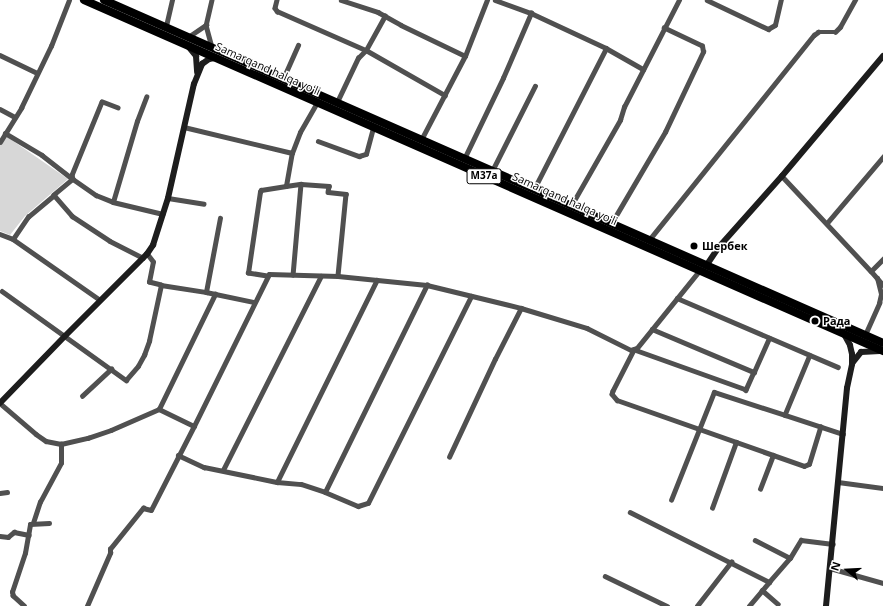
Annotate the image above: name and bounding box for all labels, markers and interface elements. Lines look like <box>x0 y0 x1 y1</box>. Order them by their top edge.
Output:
street label: Samarqand halqa yoʻli <box>213 40 323 98</box>
road number: M37a <box>466 168 502 184</box>
street label: Samarqand halqa yoʻli <box>510 170 620 228</box>
place label: Шербек <box>702 239 747 253</box>
marker: Шербек <box>689 241 699 251</box>
place label: Рада <box>823 314 850 328</box>
marker: Рада <box>810 316 820 326</box>
north arrow <box>827 550 867 590</box>
text: N <box>827 560 844 573</box>

